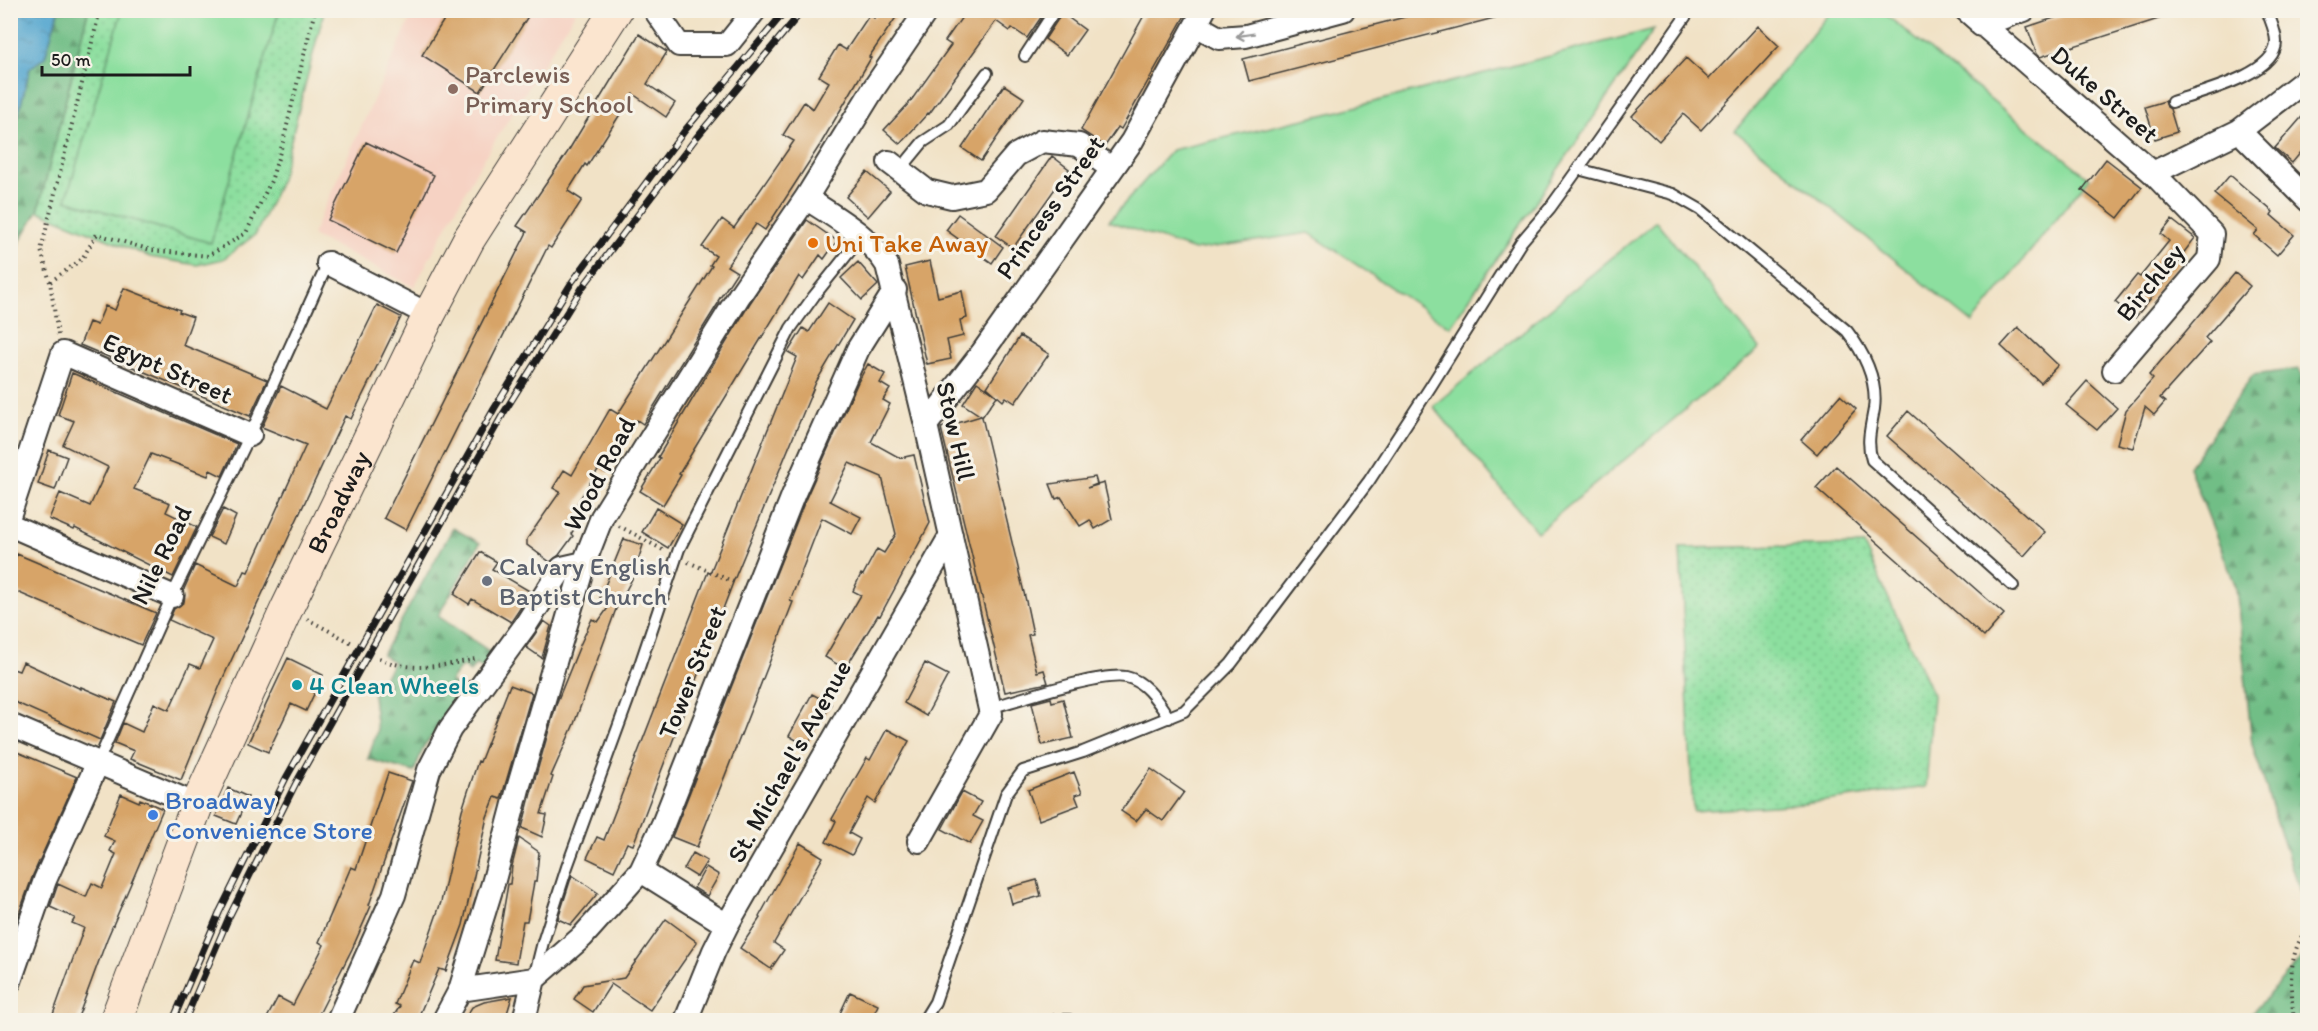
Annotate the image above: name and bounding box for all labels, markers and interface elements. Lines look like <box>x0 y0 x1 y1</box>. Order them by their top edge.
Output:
one-way arrow <box>1236 30 1255 41</box>
street label: Duke Street <box>2044 38 2166 150</box>
scale bar <box>42 39 190 77</box>
text: 50 m <box>51 49 91 71</box>
place label: Parclewis Primary School <box>465 58 633 120</box>
marker: Parclewis Primary School <box>446 82 460 96</box>
street label: Princess Street <box>989 129 1112 285</box>
place label: Uni Take Away <box>825 227 988 259</box>
marker: Uni Take Away <box>806 236 820 250</box>
street label: Birchley <box>2109 236 2191 328</box>
street label: Egypt Street <box>98 325 238 411</box>
street label: Stow Hill <box>929 378 983 484</box>
street label: Wood Road <box>556 411 642 537</box>
street label: Broadway <box>300 445 377 559</box>
street label: Nile Road <box>123 500 199 610</box>
place label: Calvary English Baptist Church <box>499 550 671 612</box>
marker: Calvary English Baptist Church <box>480 574 494 588</box>
street label: Tower Street <box>651 601 733 743</box>
street label: St. Michael's Avenue <box>720 654 858 868</box>
place label: 4 Clean Wheels <box>309 669 479 701</box>
marker: 4 Clean Wheels <box>290 678 304 692</box>
place label: Broadway Convenience Store <box>165 784 373 846</box>
marker: Broadway Convenience Store <box>146 808 160 822</box>

